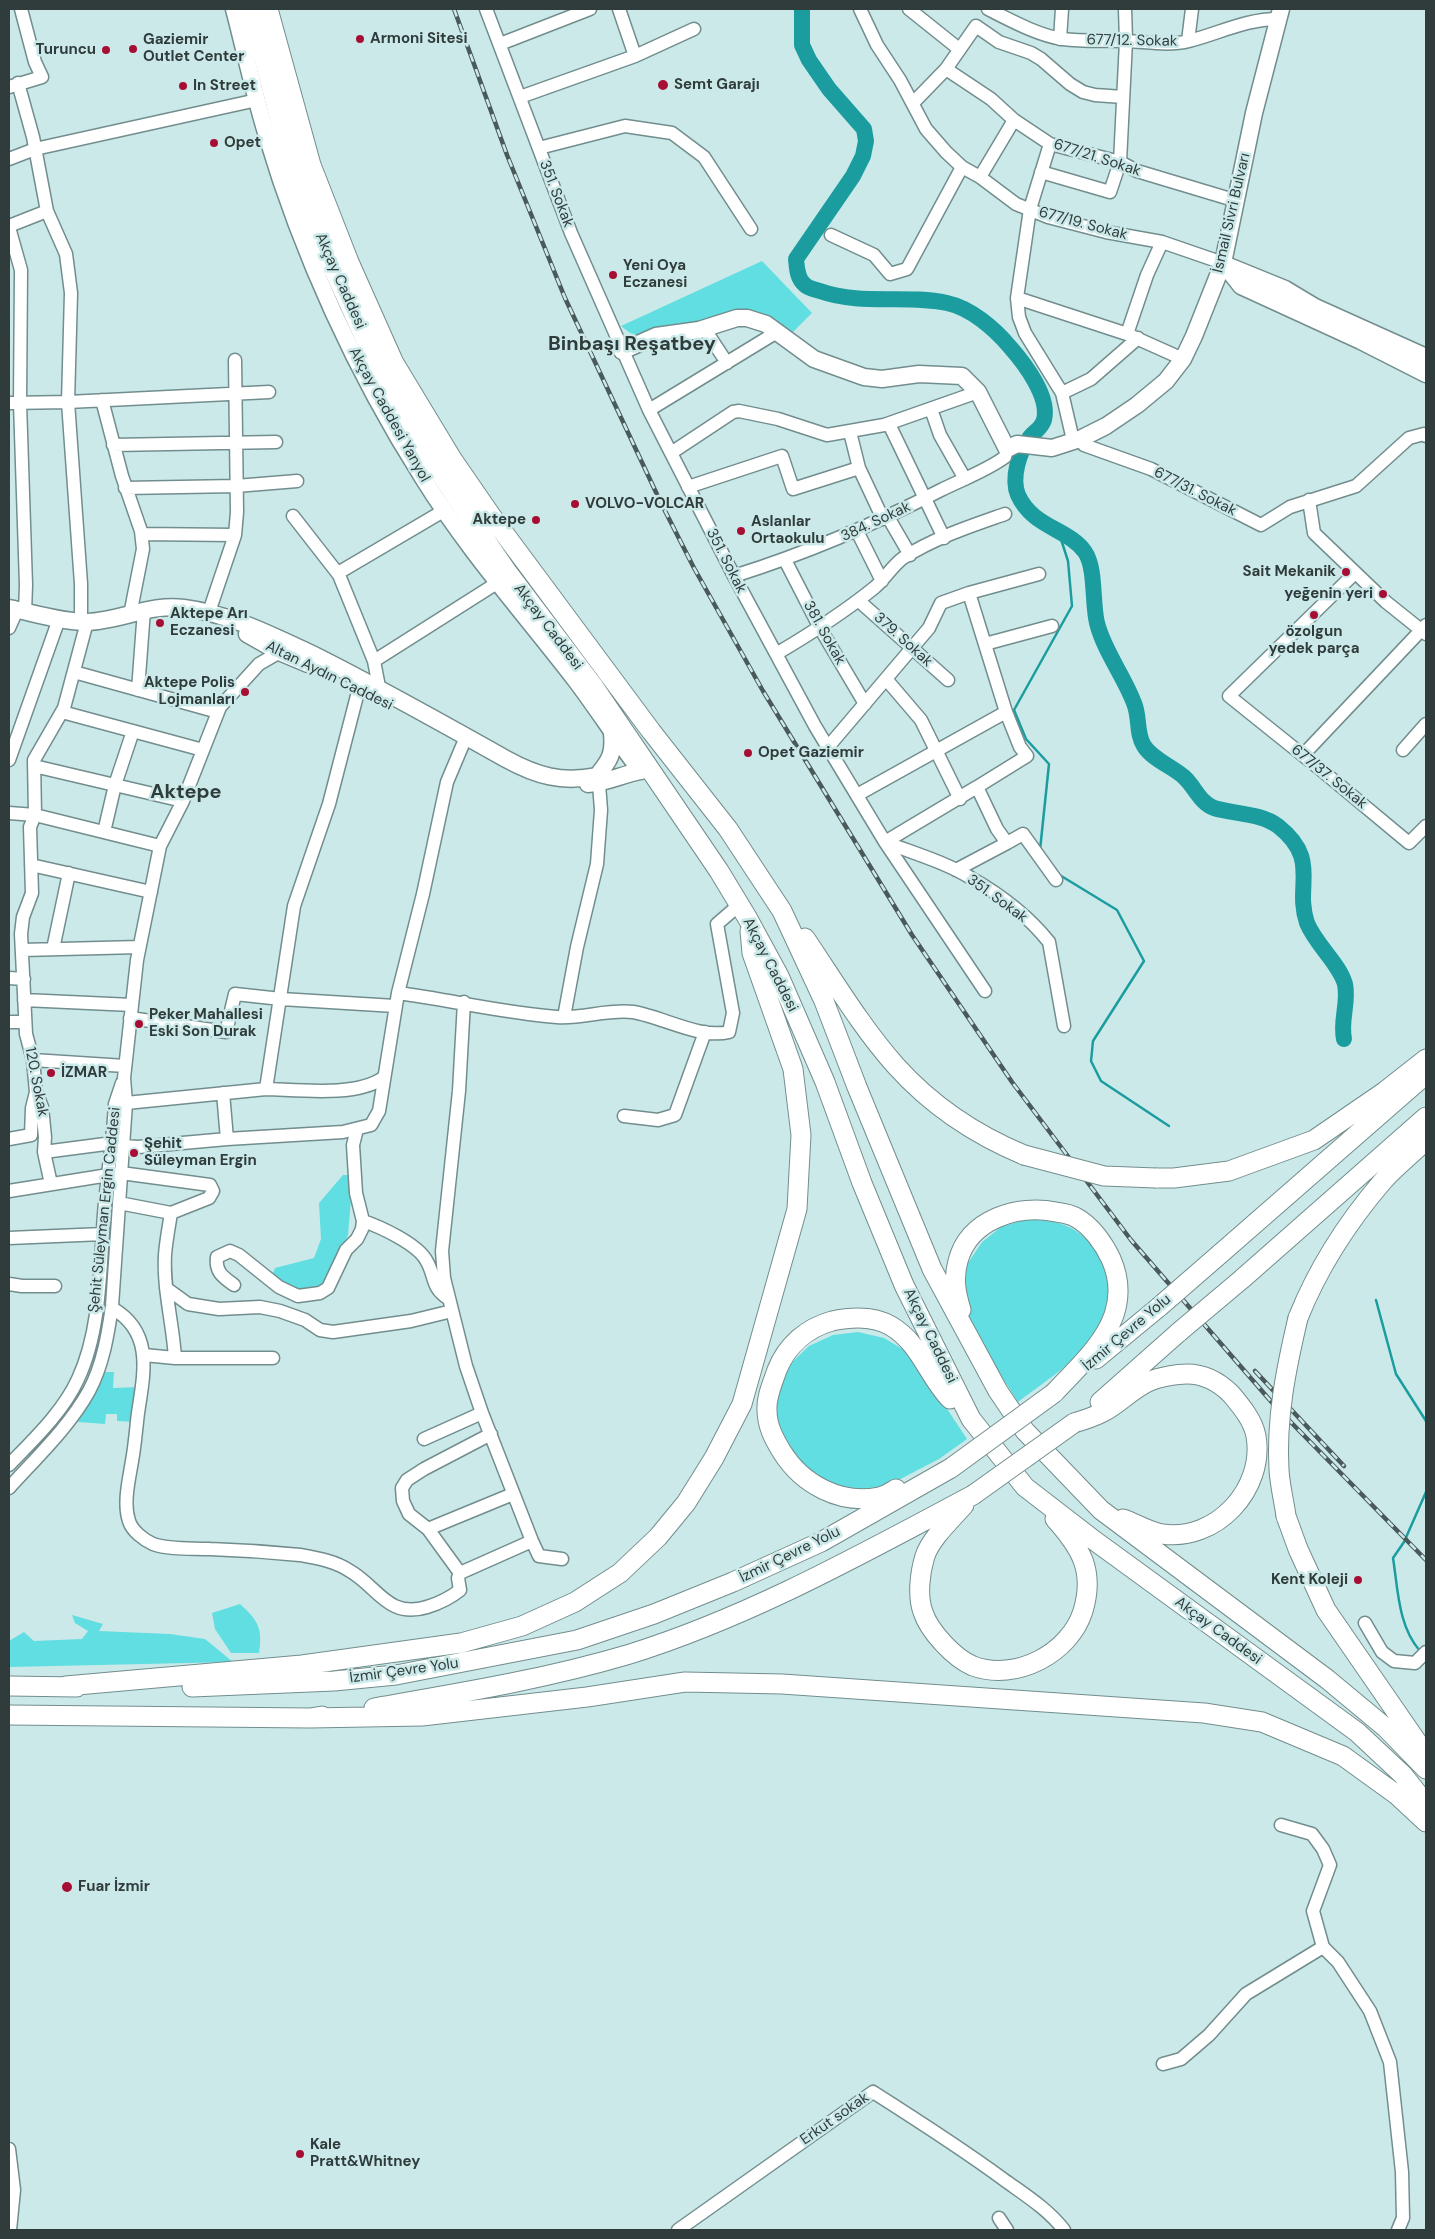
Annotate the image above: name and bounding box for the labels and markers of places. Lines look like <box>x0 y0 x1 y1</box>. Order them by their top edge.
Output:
place label: Armoni Sitesi <box>370 30 468 48</box>
place label: Gaziemir Outlet Center <box>143 31 244 66</box>
marker: Armoni Sitesi <box>354 33 366 45</box>
place label: Turuncu <box>36 41 96 59</box>
marker: Gaziemir Outlet Center <box>127 43 139 55</box>
marker: Turuncu <box>100 44 112 56</box>
place label: Semt Garajı <box>674 76 760 94</box>
place label: In Street <box>193 77 256 95</box>
marker: Semt Garajı <box>656 78 670 92</box>
marker: In Street <box>177 80 189 92</box>
place label: Opet <box>224 134 261 152</box>
marker: Opet <box>208 137 220 149</box>
place label: Yeni Oya Eczanesi <box>623 257 687 292</box>
marker: Yeni Oya Eczanesi <box>607 269 619 281</box>
place label: VOLVO-VOLCAR <box>585 495 704 513</box>
marker: VOLVO-VOLCAR <box>569 498 581 510</box>
place label: Aktepe <box>473 511 526 529</box>
place label: Aslanlar Ortaokulu <box>751 513 824 548</box>
marker: Aktepe <box>530 514 542 526</box>
marker: Aslanlar Ortaokulu <box>735 525 747 537</box>
place label: Sait Mekanik <box>1242 563 1336 581</box>
marker: Sait Mekanik <box>1340 566 1352 578</box>
place label: yeğenin yeri <box>1284 585 1373 603</box>
marker: yeğenin yeri <box>1377 588 1389 600</box>
place label: Aktepe Arı Eczanesi <box>170 605 248 640</box>
marker: özolgun yedek parça <box>1308 609 1320 621</box>
marker: Aktepe Arı Eczanesi <box>154 617 166 629</box>
place label: özolgun yedek parça <box>1268 623 1360 658</box>
place label: Aktepe Polis Lojmanları <box>144 674 235 709</box>
marker: Aktepe Polis Lojmanları <box>239 686 251 698</box>
place label: Opet Gaziemir <box>758 744 864 762</box>
marker: Opet Gaziemir <box>742 747 754 759</box>
place label: Peker Mahallesi Eski Son Durak <box>149 1006 263 1041</box>
marker: Peker Mahallesi Eski Son Durak <box>133 1018 145 1030</box>
place label: İZMAR <box>61 1064 107 1082</box>
marker: İZMAR <box>45 1067 57 1079</box>
place label: Şehit Süleyman Ergin <box>144 1135 257 1170</box>
marker: Şehit Süleyman Ergin <box>128 1147 140 1159</box>
place label: Kent Koleji <box>1271 1571 1348 1589</box>
marker: Kent Koleji <box>1352 1574 1364 1586</box>
place label: Fuar İzmir <box>78 1878 150 1896</box>
marker: Fuar İzmir <box>60 1880 74 1894</box>
place label: Kale Pratt&Whitney <box>310 2136 420 2171</box>
marker: Kale Pratt&Whitney <box>294 2148 306 2160</box>

